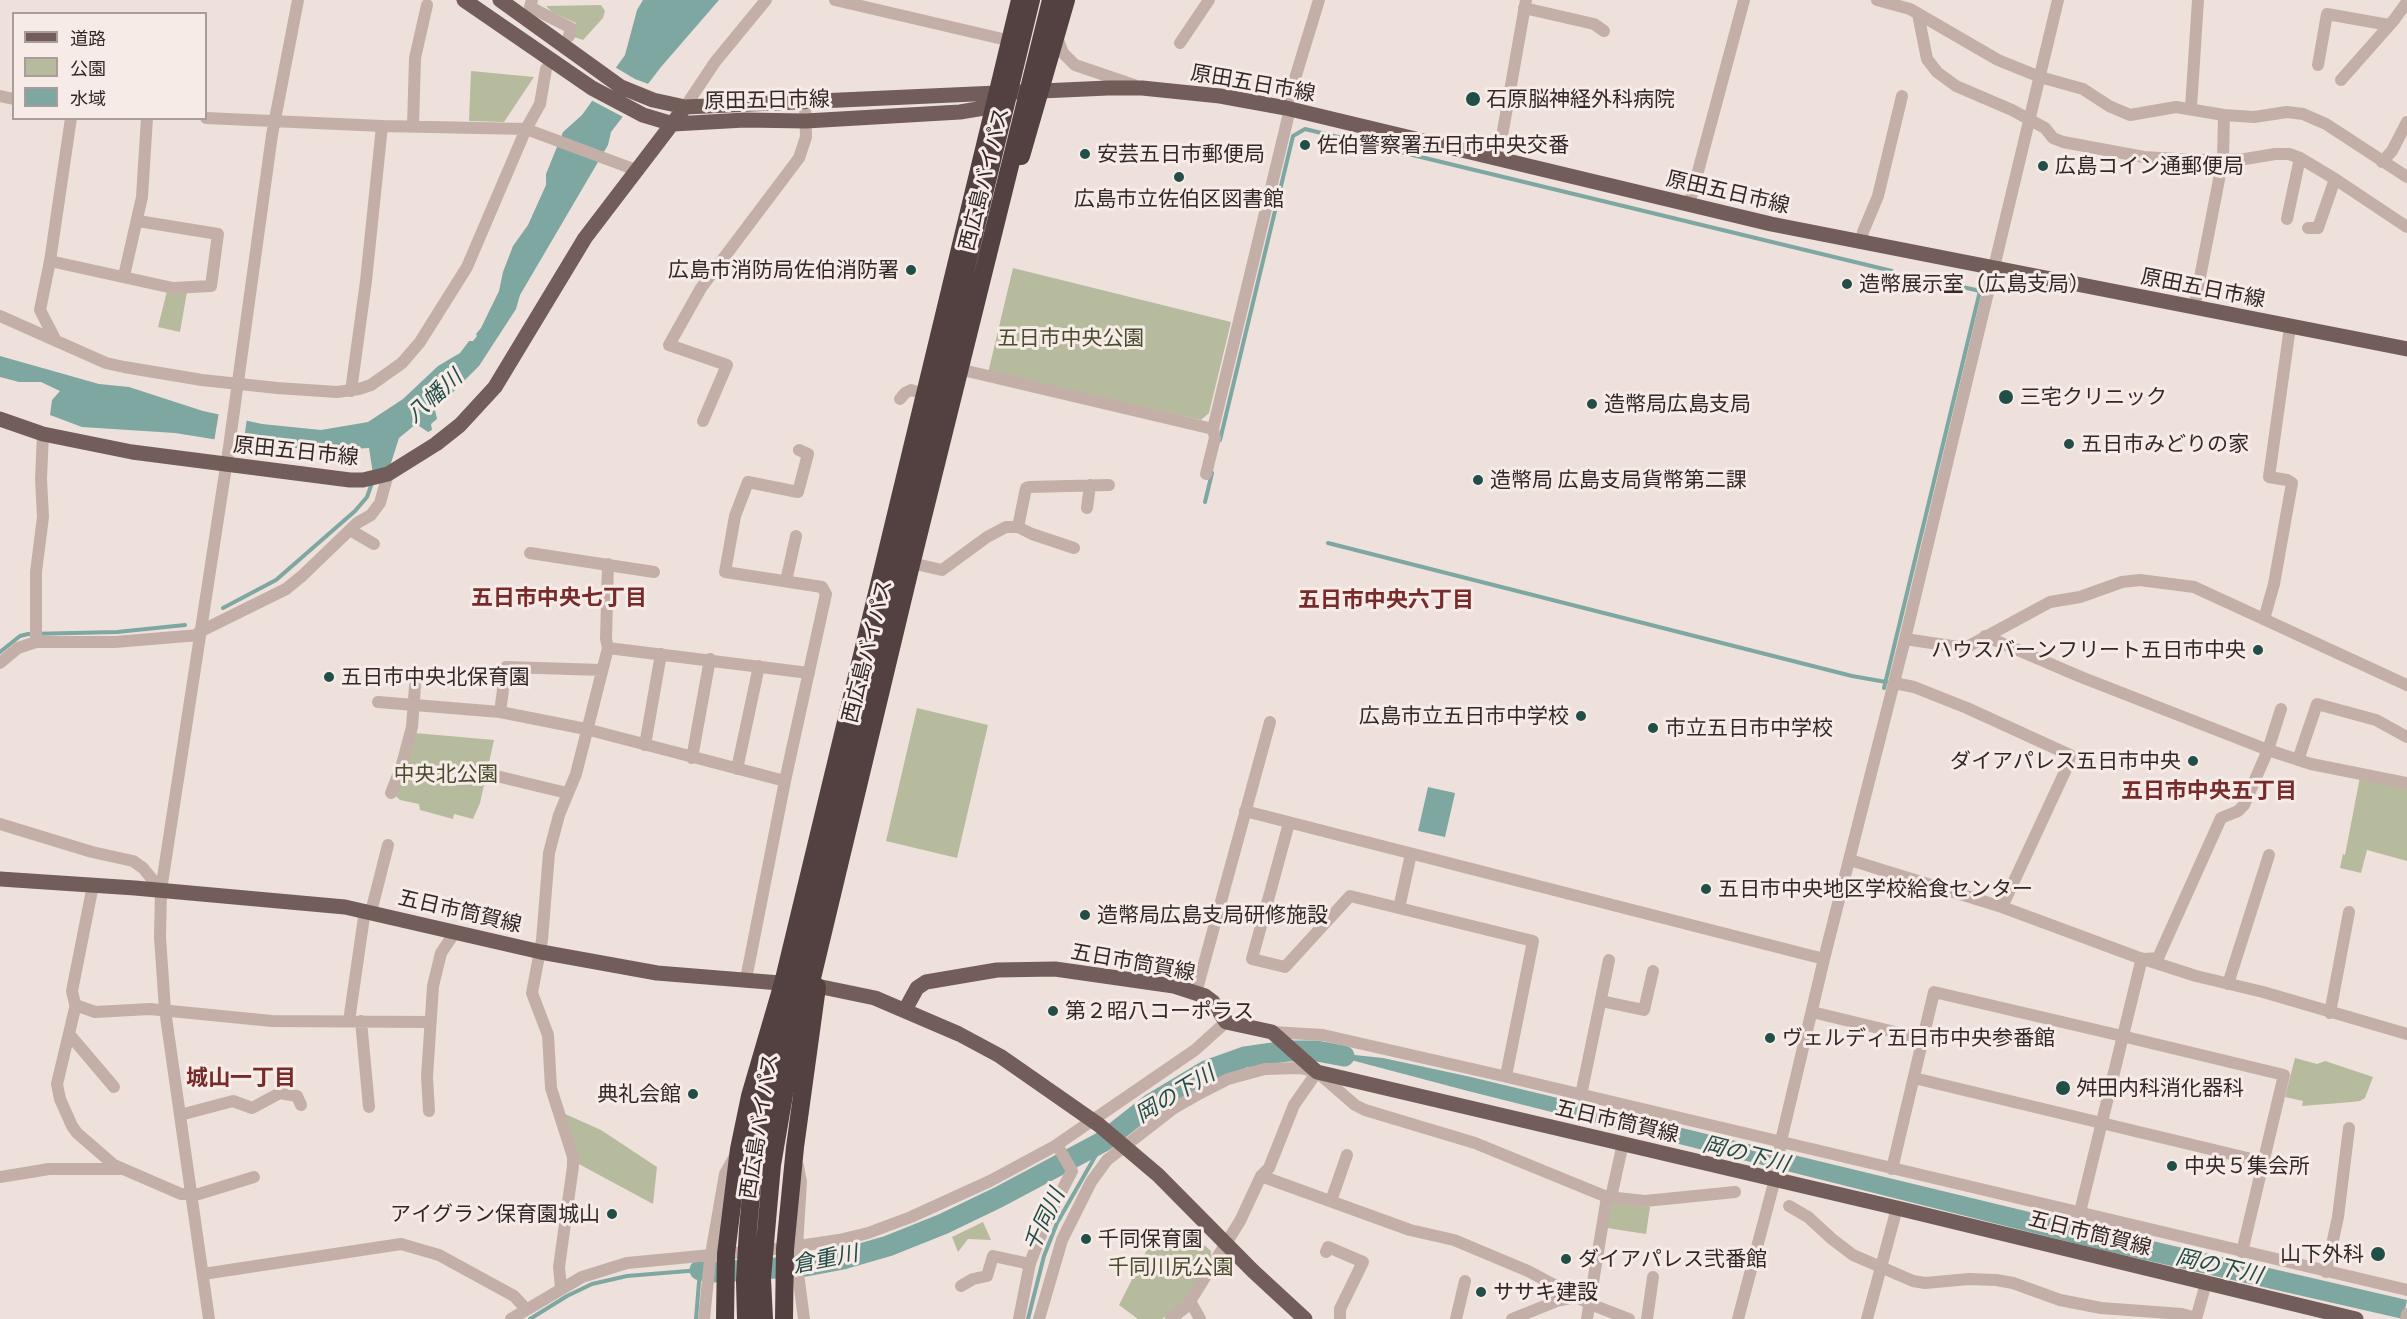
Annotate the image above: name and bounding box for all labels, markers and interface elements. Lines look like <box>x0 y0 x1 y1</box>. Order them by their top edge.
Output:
legend <box>12 12 207 120</box>
text: 道路 <box>70 27 106 49</box>
text: 公園 <box>70 57 106 79</box>
street label: 原田五日市線 <box>1189 60 1317 106</box>
street label: 原田五日市線 <box>704 86 830 114</box>
place label: 石原脳神経外科病院 <box>1486 86 1675 112</box>
text: 水域 <box>70 87 106 109</box>
marker: 石原脳神経外科病院 <box>1464 90 1482 108</box>
street label: 西広島バイパス <box>954 105 1014 253</box>
place label: 佐伯警察署五日市中央交番 <box>1317 132 1569 158</box>
marker: 佐伯警察署五日市中央交番 <box>1298 138 1312 152</box>
place label: 安芸五日市郵便局 <box>1097 141 1265 167</box>
marker: 安芸五日市郵便局 <box>1078 147 1092 161</box>
place label: 広島コイン通郵便局 <box>2055 153 2244 179</box>
marker: 広島コイン通郵便局 <box>2036 159 2050 173</box>
street label: 原田五日市線 <box>1664 166 1792 218</box>
marker: 広島市立佐伯区図書館 <box>1172 170 1186 184</box>
place label: 広島市立佐伯区図書館 <box>1074 186 1284 212</box>
place label: 広島市消防局佐伯消防署 <box>668 257 899 283</box>
marker: 広島市消防局佐伯消防署 <box>904 263 918 277</box>
street label: 原田五日市線 <box>2139 264 2267 312</box>
place label: 造幣展示室（広島支局） <box>1859 271 2090 297</box>
marker: 造幣展示室（広島支局） <box>1840 277 1854 291</box>
park label: 五日市中央公園 <box>998 325 1144 351</box>
water label: 八幡川 <box>401 364 467 428</box>
place label: 三宅クリニック <box>2020 384 2167 410</box>
marker: 三宅クリニック <box>1997 388 2015 406</box>
place label: 造幣局広島支局 <box>1604 391 1751 417</box>
marker: 造幣局広島支局 <box>1585 397 1599 411</box>
place label: 五日市みどりの家 <box>2081 431 2249 457</box>
street label: 原田五日市線 <box>232 432 360 470</box>
marker: 五日市みどりの家 <box>2062 437 2076 451</box>
place label: 造幣局 広島支局貨幣第二課 <box>1490 467 1747 493</box>
marker: 造幣局 広島支局貨幣第二課 <box>1471 473 1485 487</box>
street label: 西広島バイパス <box>837 577 897 725</box>
district label: 五日市中央七丁目 <box>471 585 647 611</box>
district label: 五日市中央六丁目 <box>1298 587 1474 613</box>
place label: ハウスバーンフリート五日市中央 <box>1931 637 2246 663</box>
marker: ハウスバーンフリート五日市中央 <box>2251 643 2265 657</box>
place label: 五日市中央北保育園 <box>341 664 530 690</box>
marker: 五日市中央北保育園 <box>322 670 336 684</box>
place label: 広島市立五日市中学校 <box>1359 703 1569 729</box>
marker: 広島市立五日市中学校 <box>1574 709 1588 723</box>
place label: 市立五日市中学校 <box>1665 715 1833 741</box>
marker: 市立五日市中学校 <box>1646 721 1660 735</box>
place label: ダイアパレス五日市中央 <box>1950 748 2181 774</box>
marker: ダイアパレス五日市中央 <box>2186 754 2200 768</box>
park label: 中央北公園 <box>394 761 498 787</box>
district label: 五日市中央五丁目 <box>2121 778 2297 804</box>
place label: 五日市中央地区学校給食センター <box>1718 876 2033 902</box>
marker: 五日市中央地区学校給食センター <box>1699 882 1713 896</box>
street label: 五日市筒賀線 <box>396 885 524 937</box>
place label: 造幣局広島支局研修施設 <box>1097 902 1328 928</box>
marker: 造幣局広島支局研修施設 <box>1078 908 1092 922</box>
street label: 五日市筒賀線 <box>1069 939 1197 985</box>
place label: 第２昭八コーポラス <box>1065 998 1254 1024</box>
marker: 第２昭八コーポラス <box>1046 1004 1060 1018</box>
place label: ヴェルディ五日市中央参番館 <box>1782 1025 2055 1051</box>
marker: ヴェルディ五日市中央参番館 <box>1763 1031 1777 1045</box>
street label: 西広島バイパス <box>735 1051 783 1201</box>
water label: 岡の下川 <box>1130 1060 1220 1128</box>
district label: 城山一丁目 <box>186 1065 296 1091</box>
place label: 舛田内科消化器科 <box>2076 1075 2244 1101</box>
marker: 舛田内科消化器科 <box>2054 1079 2072 1097</box>
place label: 典礼会館 <box>597 1081 681 1107</box>
marker: 典礼会館 <box>686 1087 700 1101</box>
street label: 五日市筒賀線 <box>1553 1095 1681 1147</box>
water label: 岡の下川 <box>1700 1131 1792 1177</box>
place label: 中央５集会所 <box>2184 1153 2310 1179</box>
marker: 中央５集会所 <box>2165 1159 2179 1173</box>
water label: 千同川 <box>1018 1185 1070 1255</box>
place label: アイグラン保育園城山 <box>390 1201 600 1227</box>
street label: 五日市筒賀線 <box>2026 1206 2154 1260</box>
marker: アイグラン保育園城山 <box>605 1207 619 1221</box>
place label: 千同保育園 <box>1098 1226 1203 1252</box>
marker: 千同保育園 <box>1079 1232 1093 1246</box>
water label: 倉重川 <box>790 1240 860 1278</box>
place label: 山下外科 <box>2280 1241 2364 1267</box>
water label: 岡の下川 <box>2173 1243 2265 1289</box>
marker: 山下外科 <box>2369 1245 2387 1263</box>
place label: ダイアパレス弐番館 <box>1578 1246 1767 1272</box>
marker: ダイアパレス弐番館 <box>1559 1252 1573 1266</box>
park label: 千同川尻公園 <box>1108 1254 1234 1280</box>
place label: ササキ建設 <box>1493 1279 1598 1305</box>
marker: ササキ建設 <box>1474 1285 1488 1299</box>

